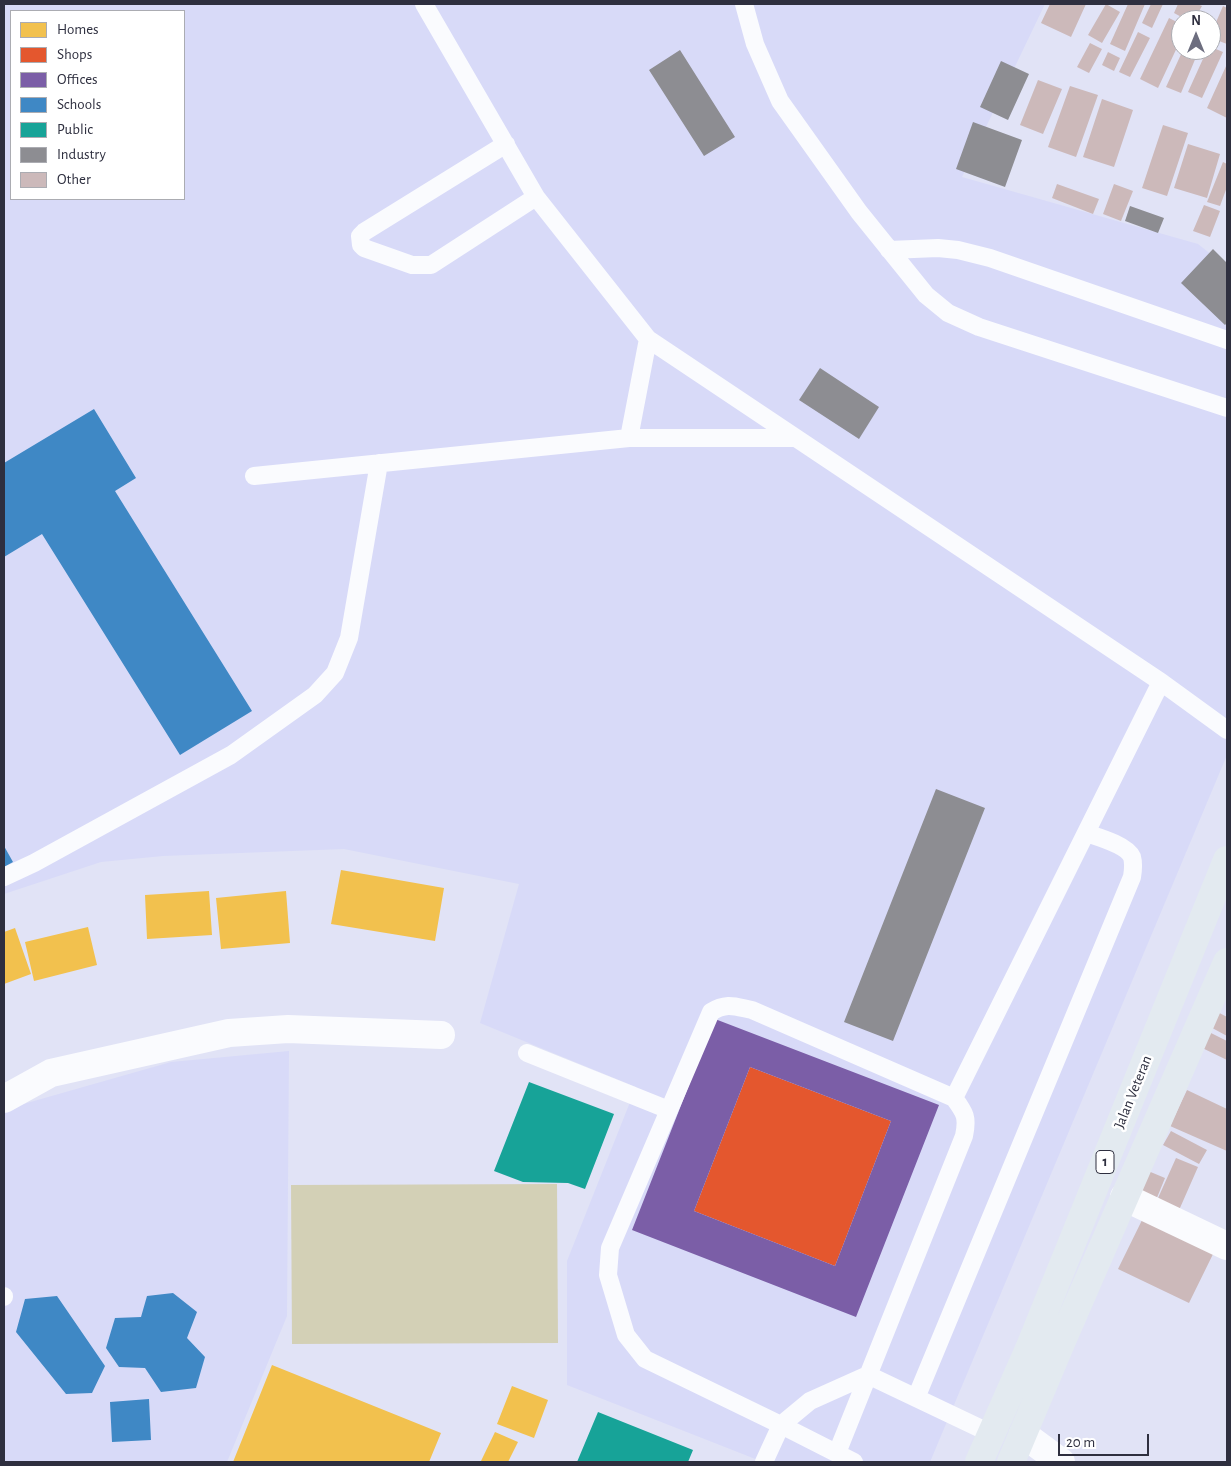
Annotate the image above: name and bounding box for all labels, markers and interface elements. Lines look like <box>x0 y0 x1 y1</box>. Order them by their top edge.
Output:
legend <box>10 10 185 200</box>
north arrow <box>1171 10 1221 60</box>
text: N <box>1191 14 1201 28</box>
text: Homes <box>57 22 99 37</box>
text: Shops <box>57 47 92 62</box>
text: Offices <box>57 72 98 87</box>
text: Schools <box>57 97 101 112</box>
text: Public <box>57 122 93 137</box>
text: Industry <box>57 147 106 162</box>
text: Other <box>57 172 91 187</box>
street label: Jalan Veteran <box>1110 1053 1156 1131</box>
road number: 1 <box>1096 1150 1114 1174</box>
scale bar <box>1061 1424 1152 1456</box>
text: 20 m <box>1066 1435 1095 1450</box>

